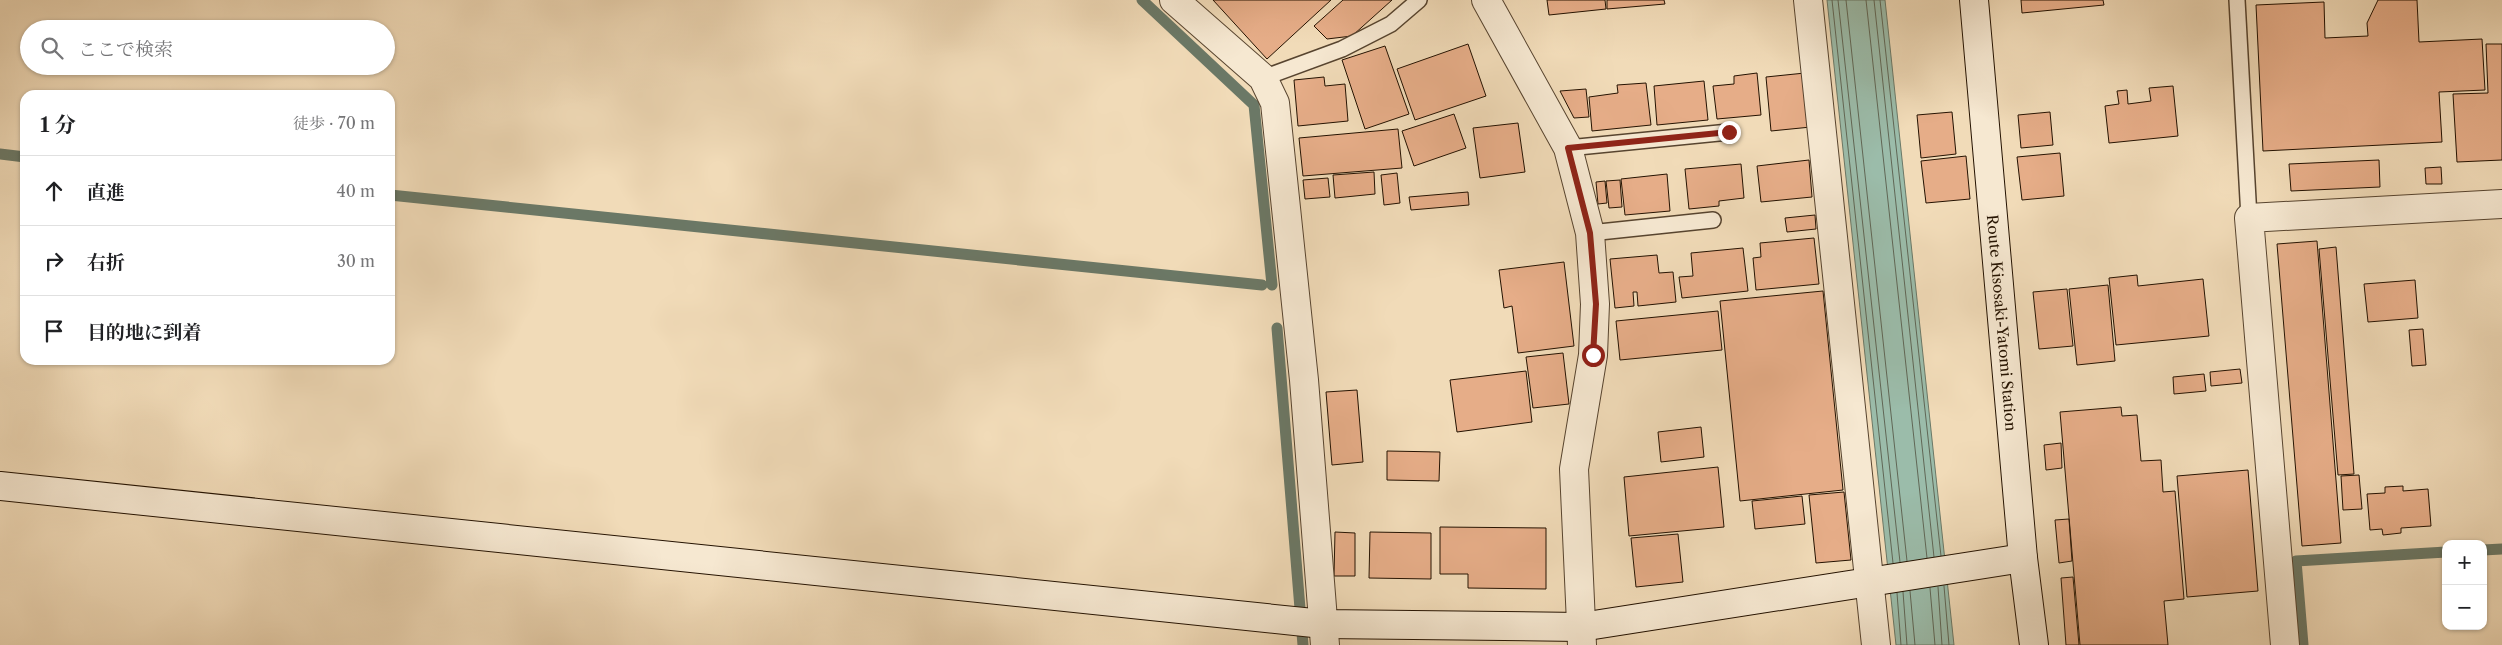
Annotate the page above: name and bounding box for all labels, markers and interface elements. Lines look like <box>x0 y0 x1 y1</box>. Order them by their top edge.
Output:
search box <box>20 20 395 75</box>
icon: search <box>38 34 66 62</box>
text: ここで検索 <box>78 38 173 61</box>
text: 1 分 <box>40 112 76 137</box>
text: 徒歩 · 70 m <box>293 113 375 133</box>
route end <box>1718 121 1741 144</box>
icon: ahead <box>40 177 68 205</box>
text: 直進 <box>87 181 125 204</box>
text: 40 m <box>336 181 375 201</box>
street label: Route Kisosaki-Yatomi Station <box>1983 214 2021 433</box>
icon: right <box>40 247 68 275</box>
text: 右折 <box>87 251 125 274</box>
text: 30 m <box>337 251 375 271</box>
icon: arrive <box>40 317 68 345</box>
text: 目的地に到着 <box>87 321 201 344</box>
route start <box>1582 344 1605 367</box>
map controls <box>2442 540 2487 630</box>
button: + <box>2442 540 2487 585</box>
button: − <box>2442 585 2487 630</box>

